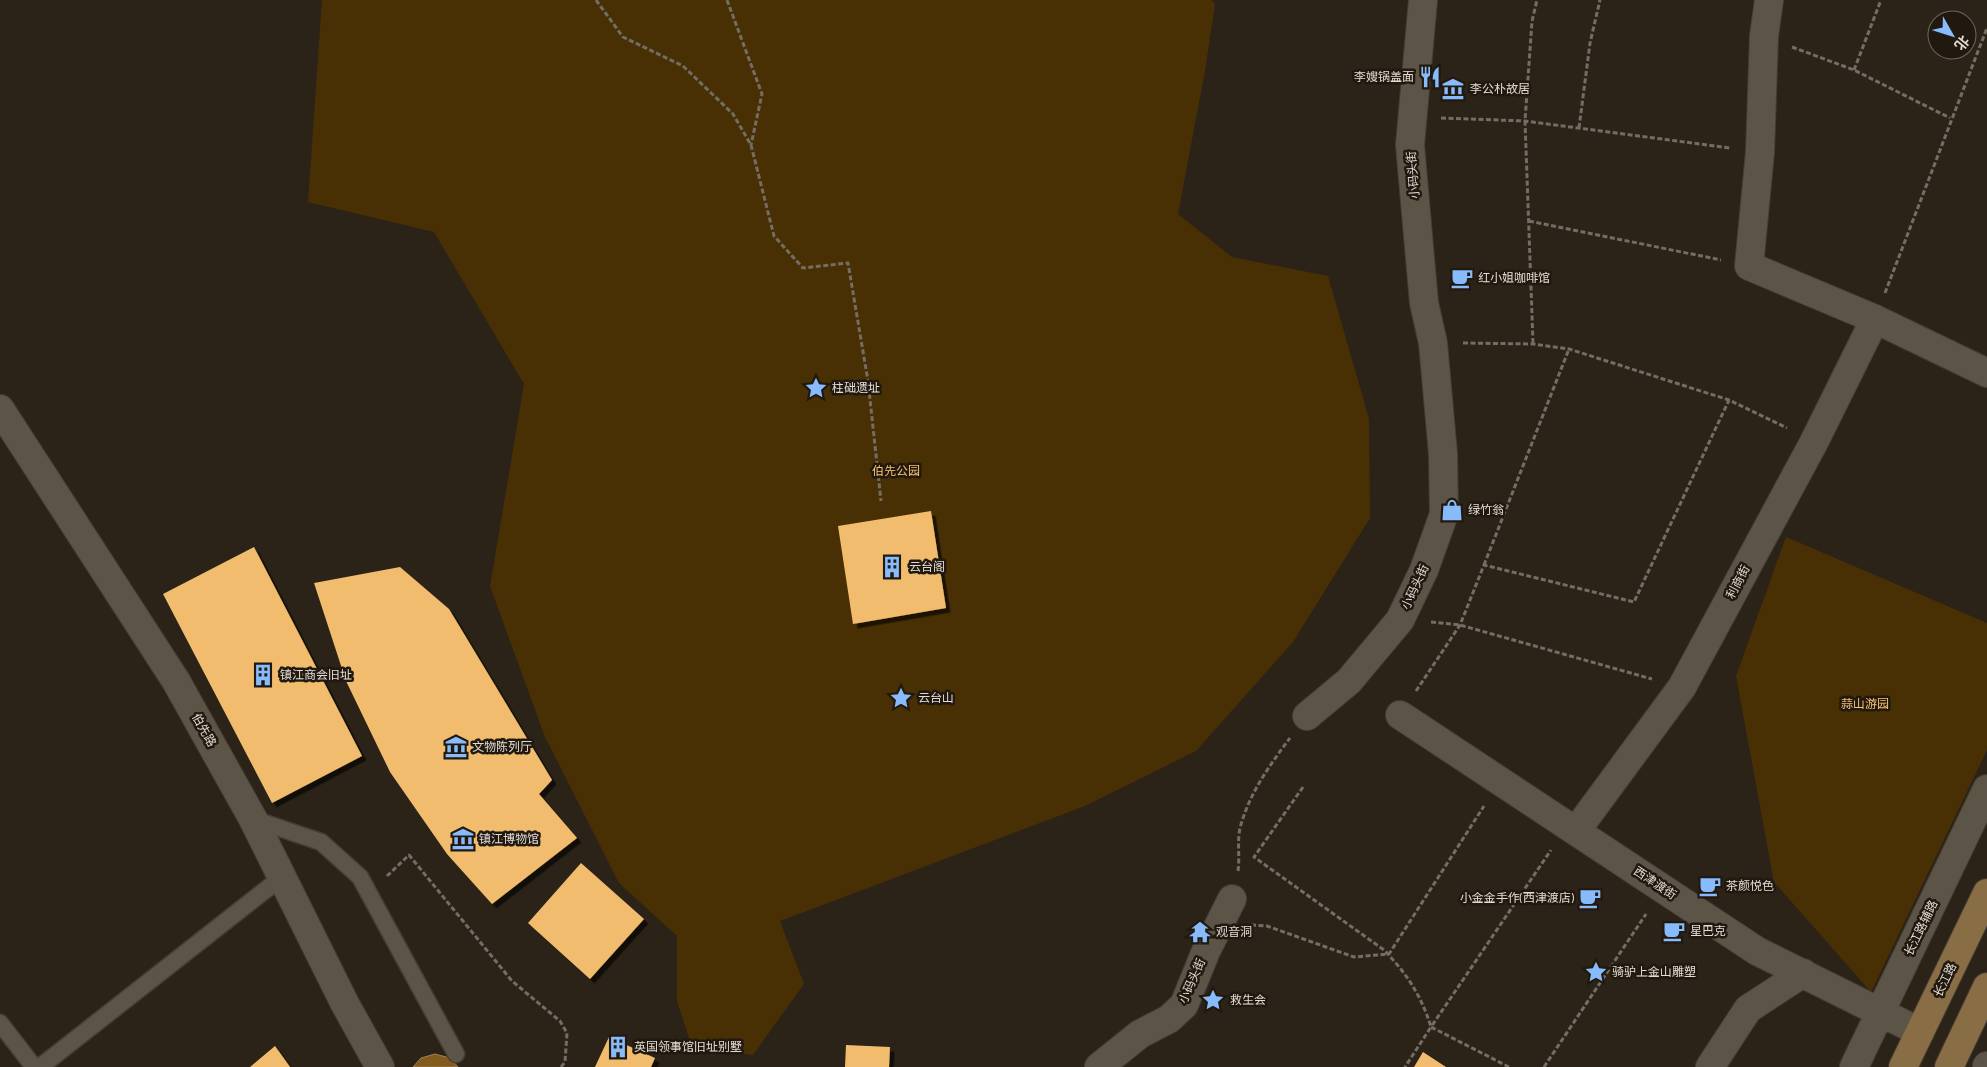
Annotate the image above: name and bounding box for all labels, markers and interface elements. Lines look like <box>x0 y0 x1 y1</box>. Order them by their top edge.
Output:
north arrow <box>1927 10 1977 60</box>
text: 北 <box>1951 33 1974 54</box>
restaurant icon: 李嫂锅盖面 <box>1417 64 1443 90</box>
place label: 李嫂锅盖面 <box>1354 69 1414 83</box>
museum icon: 李公朴故居 <box>1440 76 1466 102</box>
place label: 李公朴故居 <box>1470 81 1530 95</box>
street label: 小码头街 <box>1403 151 1421 200</box>
cafe icon: 红小姐咖啡馆 <box>1449 265 1475 291</box>
place label: 红小姐咖啡馆 <box>1478 270 1550 284</box>
place icon: 柱础遗址 <box>803 375 829 401</box>
place label: 柱础遗址 <box>832 380 880 394</box>
park label: 伯先公园 <box>872 463 920 477</box>
shop icon: 绿竹翁 <box>1439 497 1465 523</box>
place label: 绿竹翁 <box>1468 502 1504 516</box>
building icon: 云台阁 <box>879 554 905 580</box>
place label: 云台阁 <box>909 559 945 573</box>
street label: 小码头街 <box>1398 562 1431 611</box>
street label: 利商街 <box>1722 562 1752 601</box>
building icon: 镇江商会旧址 <box>250 662 276 688</box>
place label: 镇江商会旧址 <box>280 667 352 681</box>
place icon: 云台山 <box>888 685 914 711</box>
place label: 云台山 <box>918 690 954 704</box>
park label: 蒜山游园 <box>1841 696 1889 710</box>
street label: 伯先路 <box>190 710 220 749</box>
museum icon: 文物陈列厅 <box>443 734 469 760</box>
place label: 文物陈列厅 <box>472 739 532 753</box>
museum icon: 镇江博物馆 <box>450 826 476 852</box>
place label: 镇江博物馆 <box>479 831 539 845</box>
street label: 西津渡街 <box>1632 863 1679 901</box>
cafe icon: 茶颜悦色 <box>1697 873 1723 899</box>
place label: 茶颜悦色 <box>1726 878 1774 892</box>
cafe icon: 小金金手作(西津渡店) <box>1577 885 1603 911</box>
place label: 小金金手作(西津渡店) <box>1460 890 1575 904</box>
street label: 长江路辅路 <box>1901 898 1940 958</box>
cafe icon: 星巴克 <box>1661 918 1687 944</box>
temple icon: 观音洞 <box>1187 919 1213 945</box>
place label: 星巴克 <box>1690 923 1726 937</box>
place label: 观音洞 <box>1216 924 1252 938</box>
street label: 小码头街 <box>1175 956 1207 1005</box>
place icon: 骑驴上金山雕塑 <box>1583 959 1609 985</box>
street label: 长江路 <box>1930 960 1958 999</box>
place label: 骑驴上金山雕塑 <box>1612 964 1696 978</box>
place icon: 救生会 <box>1200 987 1226 1013</box>
place label: 救生会 <box>1230 992 1266 1006</box>
building icon: 英国领事馆旧址别墅 <box>605 1034 631 1060</box>
place label: 英国领事馆旧址别墅 <box>634 1039 742 1053</box>

